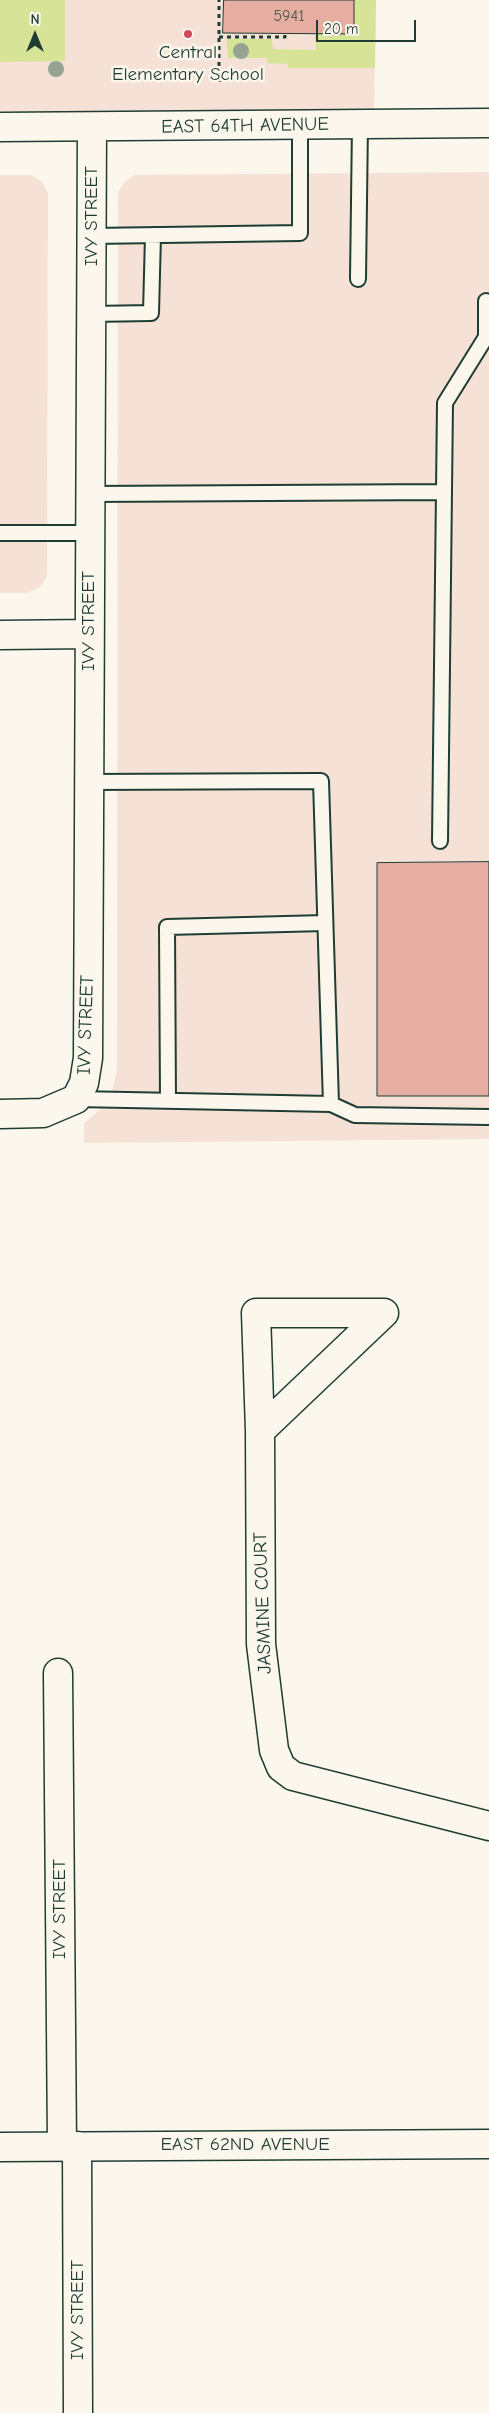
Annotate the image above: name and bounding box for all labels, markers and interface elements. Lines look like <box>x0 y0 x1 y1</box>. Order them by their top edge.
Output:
house number: 5941 <box>273 6 305 26</box>
north arrow <box>10 10 60 60</box>
scale bar <box>319 10 419 42</box>
text: N <box>30 11 40 28</box>
text: 20 m <box>324 20 358 38</box>
marker: Central Elementary School <box>182 28 194 40</box>
place label: Central Elementary School <box>112 42 264 86</box>
street label: EAST 64TH AVENUE <box>161 113 329 139</box>
street label: IVY STREET <box>81 166 103 266</box>
street label: IVY STREET <box>78 571 100 671</box>
street label: IVY STREET <box>73 975 99 1075</box>
street label: JASMINE COURT <box>249 1532 277 1674</box>
street label: IVY STREET <box>49 1859 71 1959</box>
street label: EAST 62ND AVENUE <box>160 2134 330 2156</box>
street label: IVY STREET <box>67 2260 89 2360</box>

